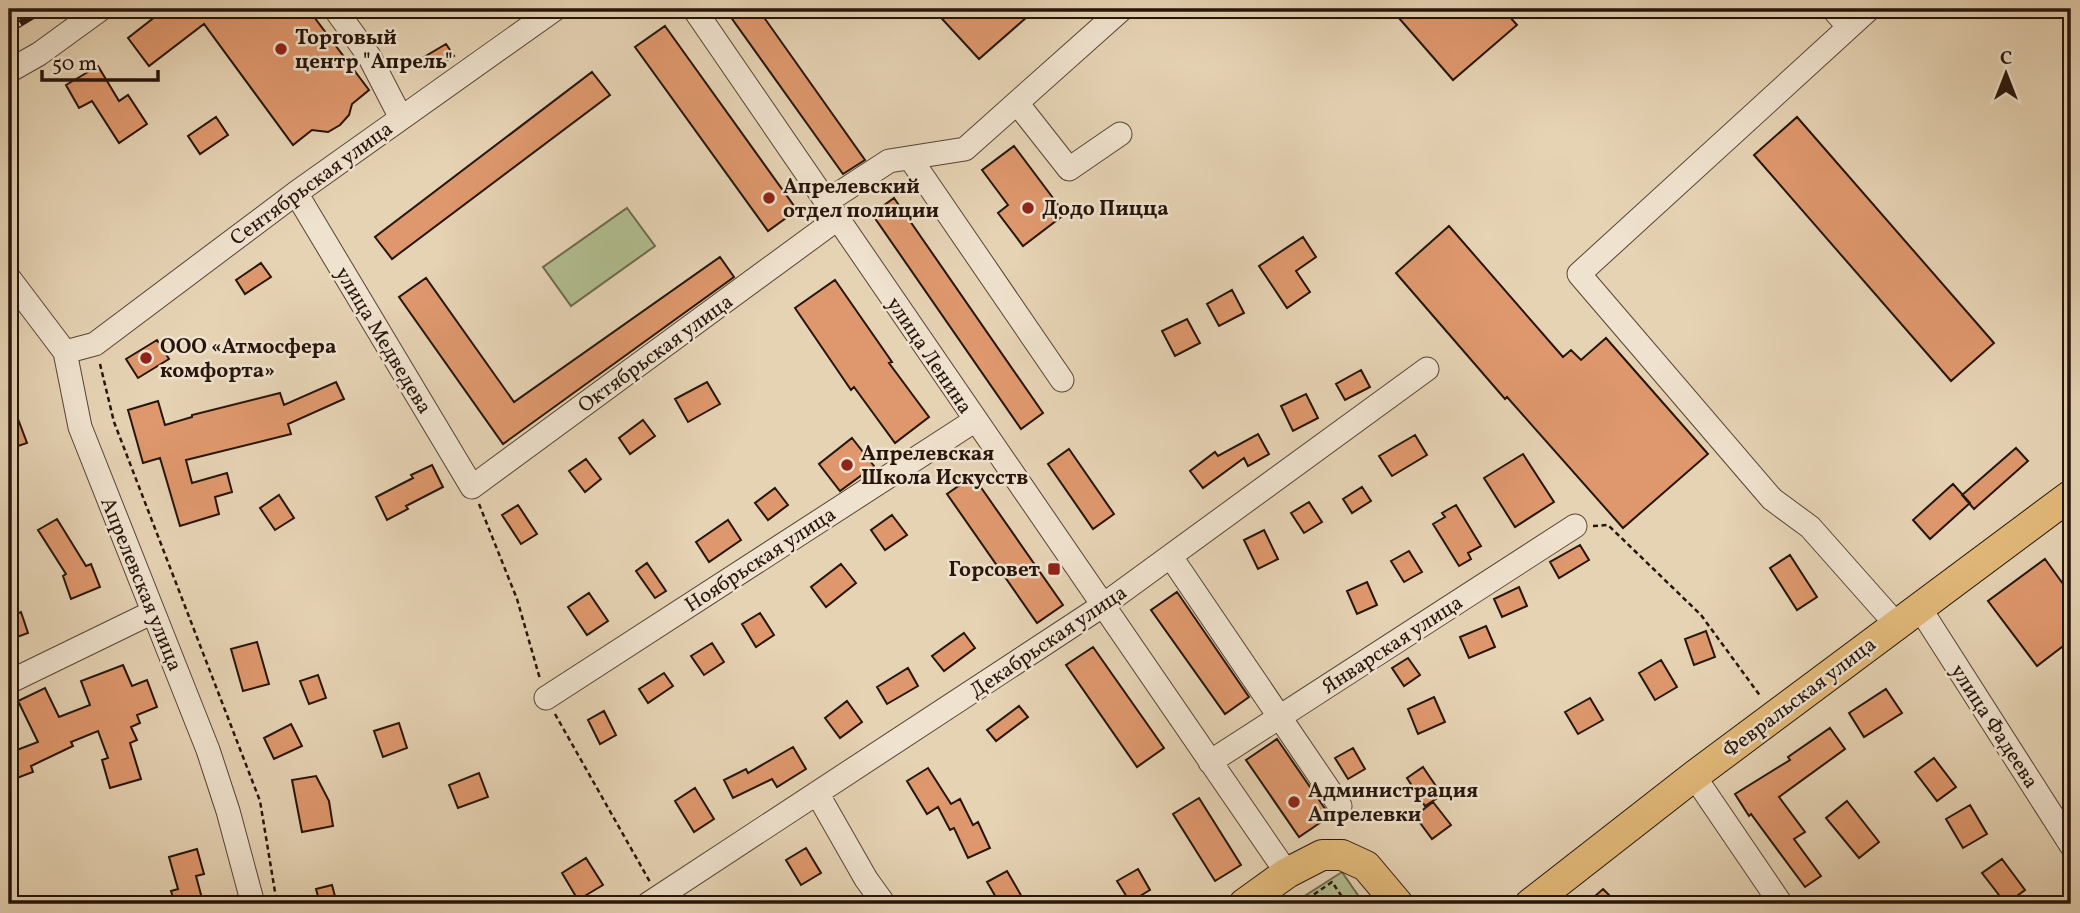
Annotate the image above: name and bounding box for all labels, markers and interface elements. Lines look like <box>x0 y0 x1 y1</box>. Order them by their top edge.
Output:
place label: Торговый центр "Апрель" <box>295 24 453 77</box>
scale bar <box>42 38 158 82</box>
north arrow <box>1972 38 2042 108</box>
marker: Торговый центр "Апрель" <box>273 41 289 57</box>
text: С <box>2000 46 2012 72</box>
text: 50 m <box>52 50 97 79</box>
street label: Сентябрьская улица <box>224 115 399 253</box>
place label: Апрелевский отдел полиции <box>783 173 939 226</box>
marker: Апрелевский отдел полиции <box>761 190 777 206</box>
place label: Додо Пицца <box>1042 195 1169 224</box>
marker: Додо Пицца <box>1020 200 1036 216</box>
street label: улица Медведева <box>327 262 438 420</box>
street label: Октябрьская улица <box>572 288 739 420</box>
street label: улица Ленина <box>879 292 979 420</box>
place label: ООО «Атмосфера комфорта» <box>160 333 336 386</box>
marker: ООО «Атмосфера комфорта» <box>138 350 154 366</box>
place label: Апрелевская Школа Искусств <box>861 440 1028 493</box>
marker: Апрелевская Школа Искусств <box>839 457 855 473</box>
street label: Апрелевская улица <box>92 493 189 676</box>
street label: Ноябрьская улица <box>679 500 842 620</box>
place label: Горсовет <box>949 556 1040 585</box>
marker: Горсовет <box>1046 561 1062 577</box>
street label: Декабрьская улица <box>964 579 1133 706</box>
street label: Январская улица <box>1317 589 1469 702</box>
street label: Февральская улица <box>1717 631 1883 766</box>
street label: улица Фадеева <box>1943 659 2045 795</box>
place label: Администрация Апрелевки <box>1308 777 1478 830</box>
marker: Администрация Апрелевки <box>1286 794 1302 810</box>

